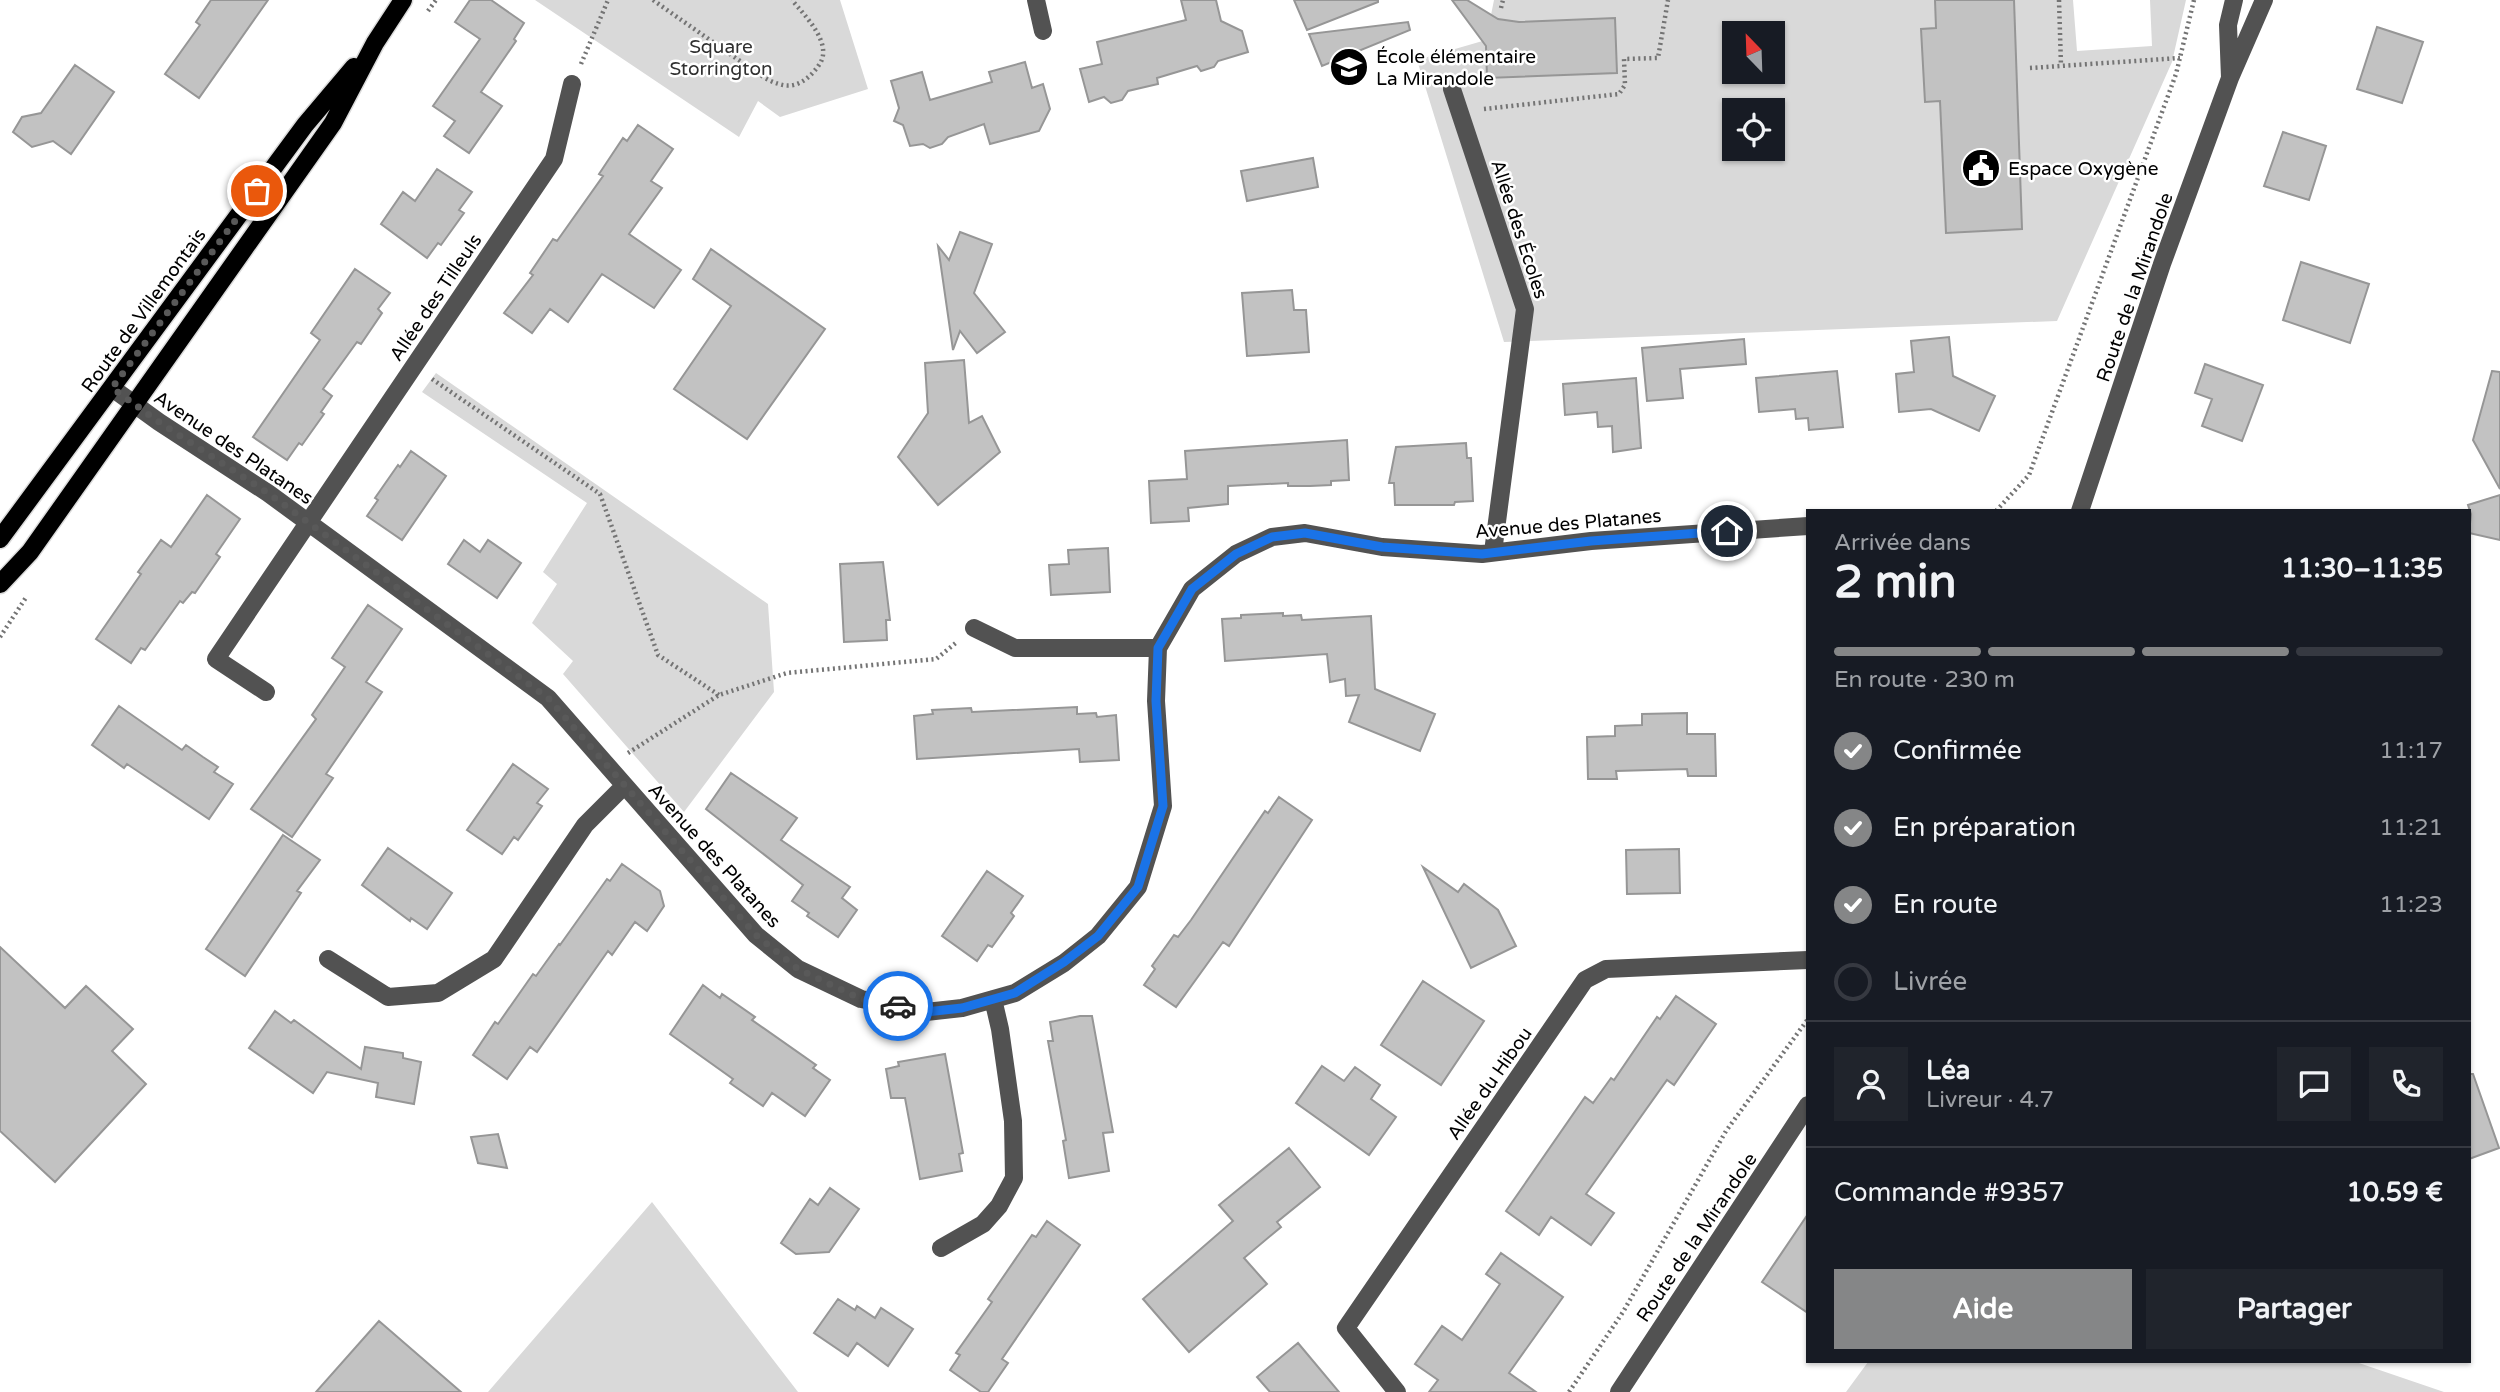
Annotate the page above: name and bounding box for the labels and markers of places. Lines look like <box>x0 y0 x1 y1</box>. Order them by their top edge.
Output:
school or university icon: École élémentaire La Mirandole <box>1328 46 1370 88</box>
place label: École élémentaire La Mirandole <box>1376 46 1536 90</box>
public building icon: Espace Oxygène <box>1960 147 2002 189</box>
place label: Espace Oxygène <box>2008 158 2158 180</box>
pin <box>227 161 287 221</box>
pin <box>1697 501 1757 561</box>

